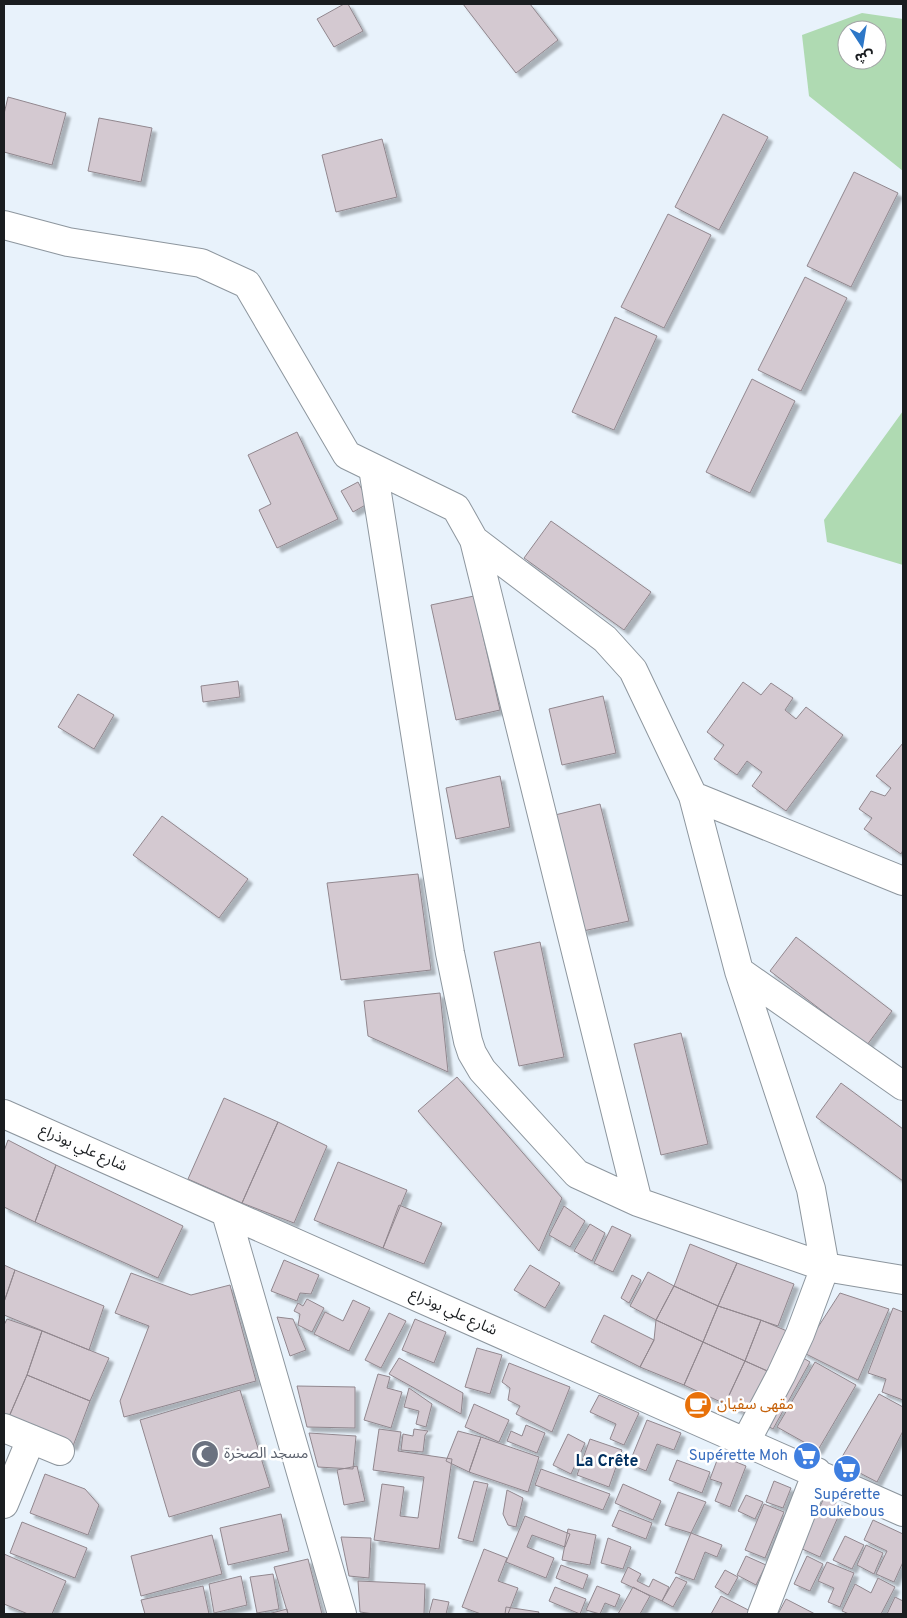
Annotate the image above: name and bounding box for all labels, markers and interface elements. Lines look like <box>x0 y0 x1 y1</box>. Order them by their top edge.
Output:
north arrow <box>837 20 887 70</box>
text: ش <box>853 46 876 67</box>
street label: شارع علي بوذراع <box>36 1121 130 1178</box>
street label: شارع علي بوذراع <box>406 1285 500 1342</box>
cafe icon: مقهى سفيان <box>683 1390 713 1420</box>
place label: مقهى سفيان <box>717 1396 794 1415</box>
mosque icon: مسجد الصخرة <box>190 1439 220 1469</box>
supermarket icon: Supérette Moh <box>792 1441 822 1471</box>
place label: مسجد الصخرة <box>224 1445 308 1464</box>
place label: Supérette Moh <box>689 1447 788 1466</box>
district label: La Crête <box>576 1452 639 1472</box>
supermarket icon: Supérette Boukebous <box>832 1454 862 1484</box>
place label: Supérette Boukebous <box>810 1486 884 1522</box>

